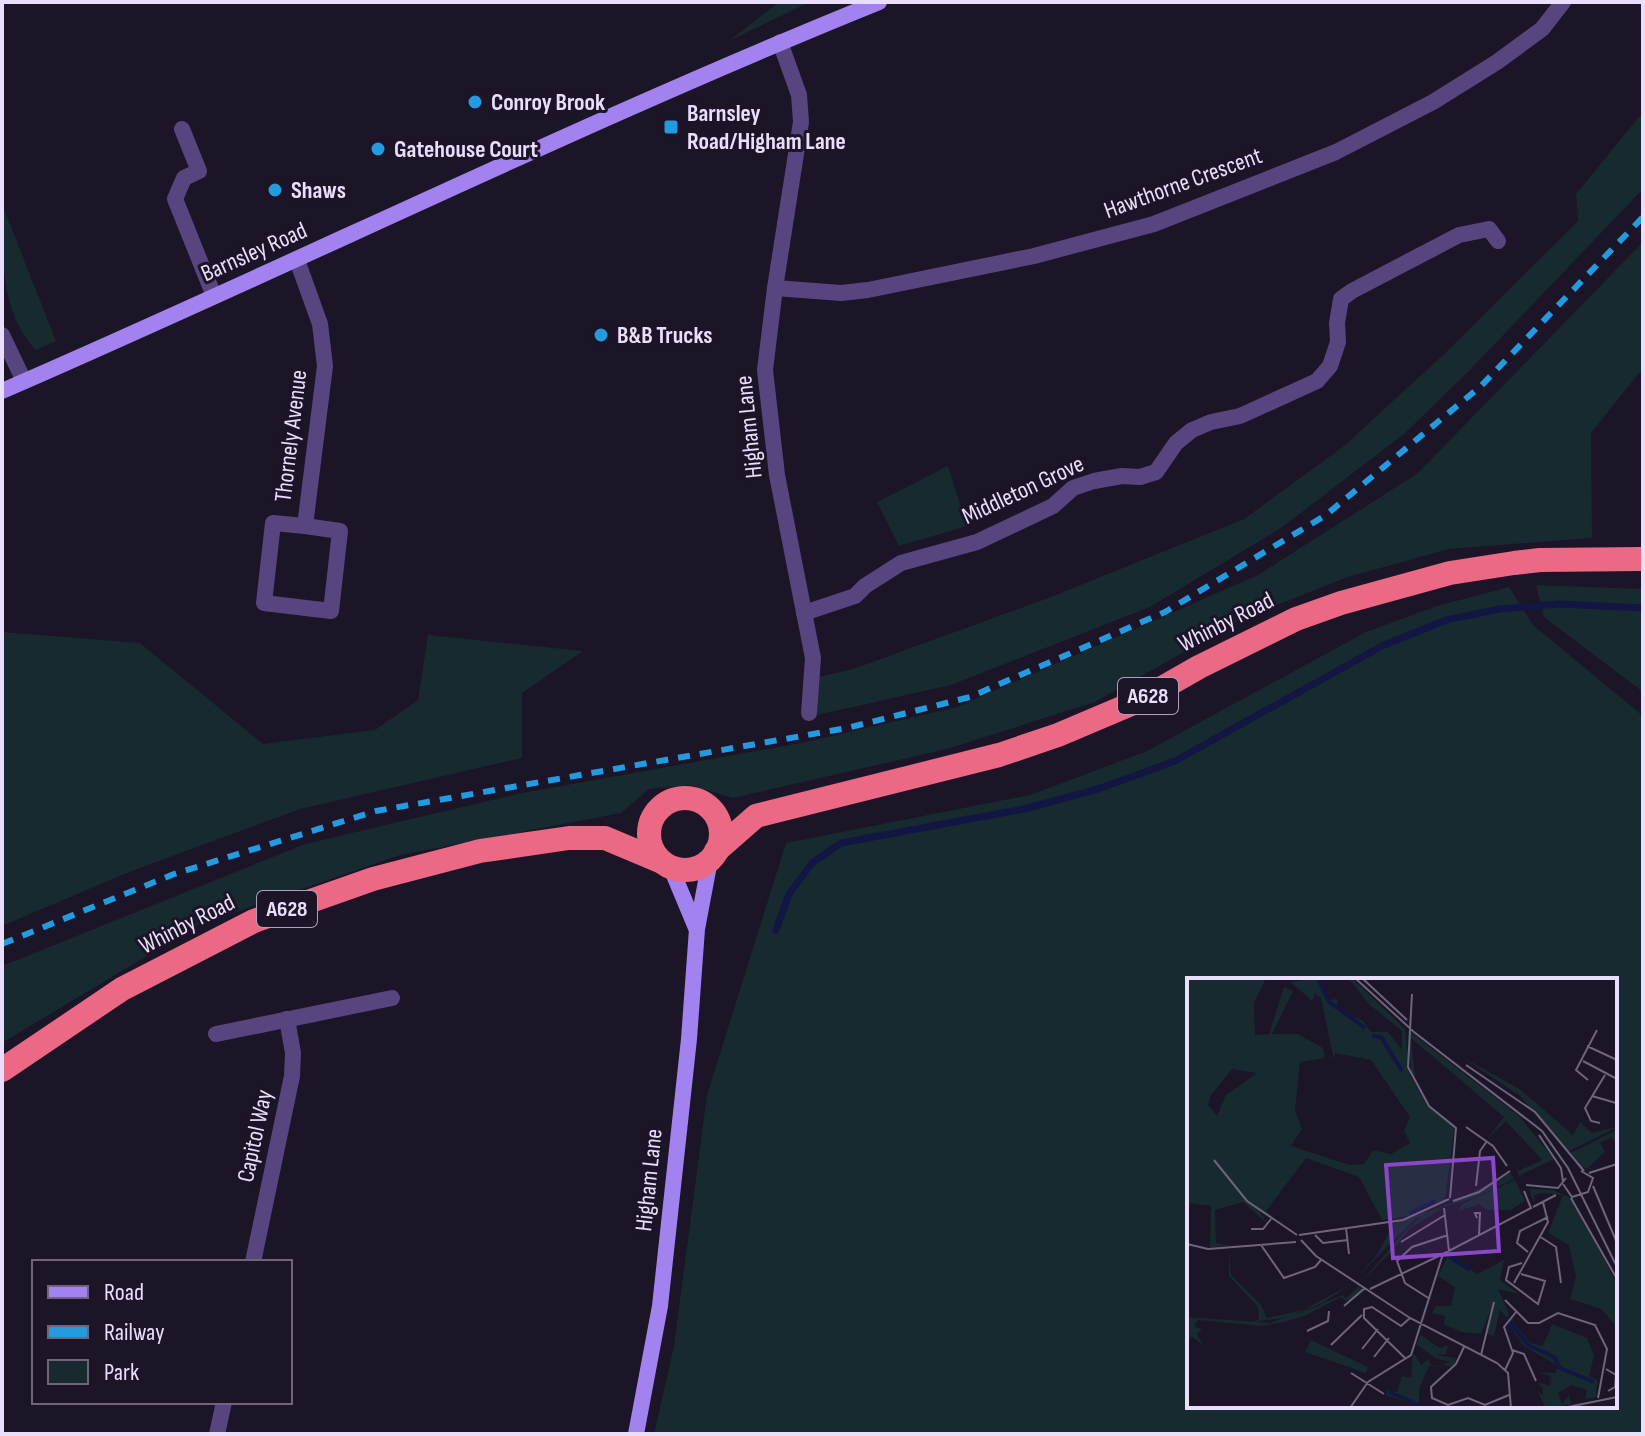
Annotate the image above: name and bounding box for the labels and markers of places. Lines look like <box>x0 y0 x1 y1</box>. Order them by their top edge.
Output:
place label: Conroy Brook <box>491 88 605 117</box>
marker: Conroy Brook <box>466 93 484 111</box>
place label: Barnsley Road/Higham Lane <box>687 99 846 156</box>
marker: Barnsley Road/Higham Lane <box>662 118 680 136</box>
place label: Gatehouse Court <box>394 135 538 164</box>
marker: Gatehouse Court <box>369 140 387 158</box>
place label: Shaws <box>291 176 346 205</box>
marker: Shaws <box>266 181 284 199</box>
place label: B&B Trucks <box>617 321 712 350</box>
marker: B&B Trucks <box>592 326 610 344</box>

